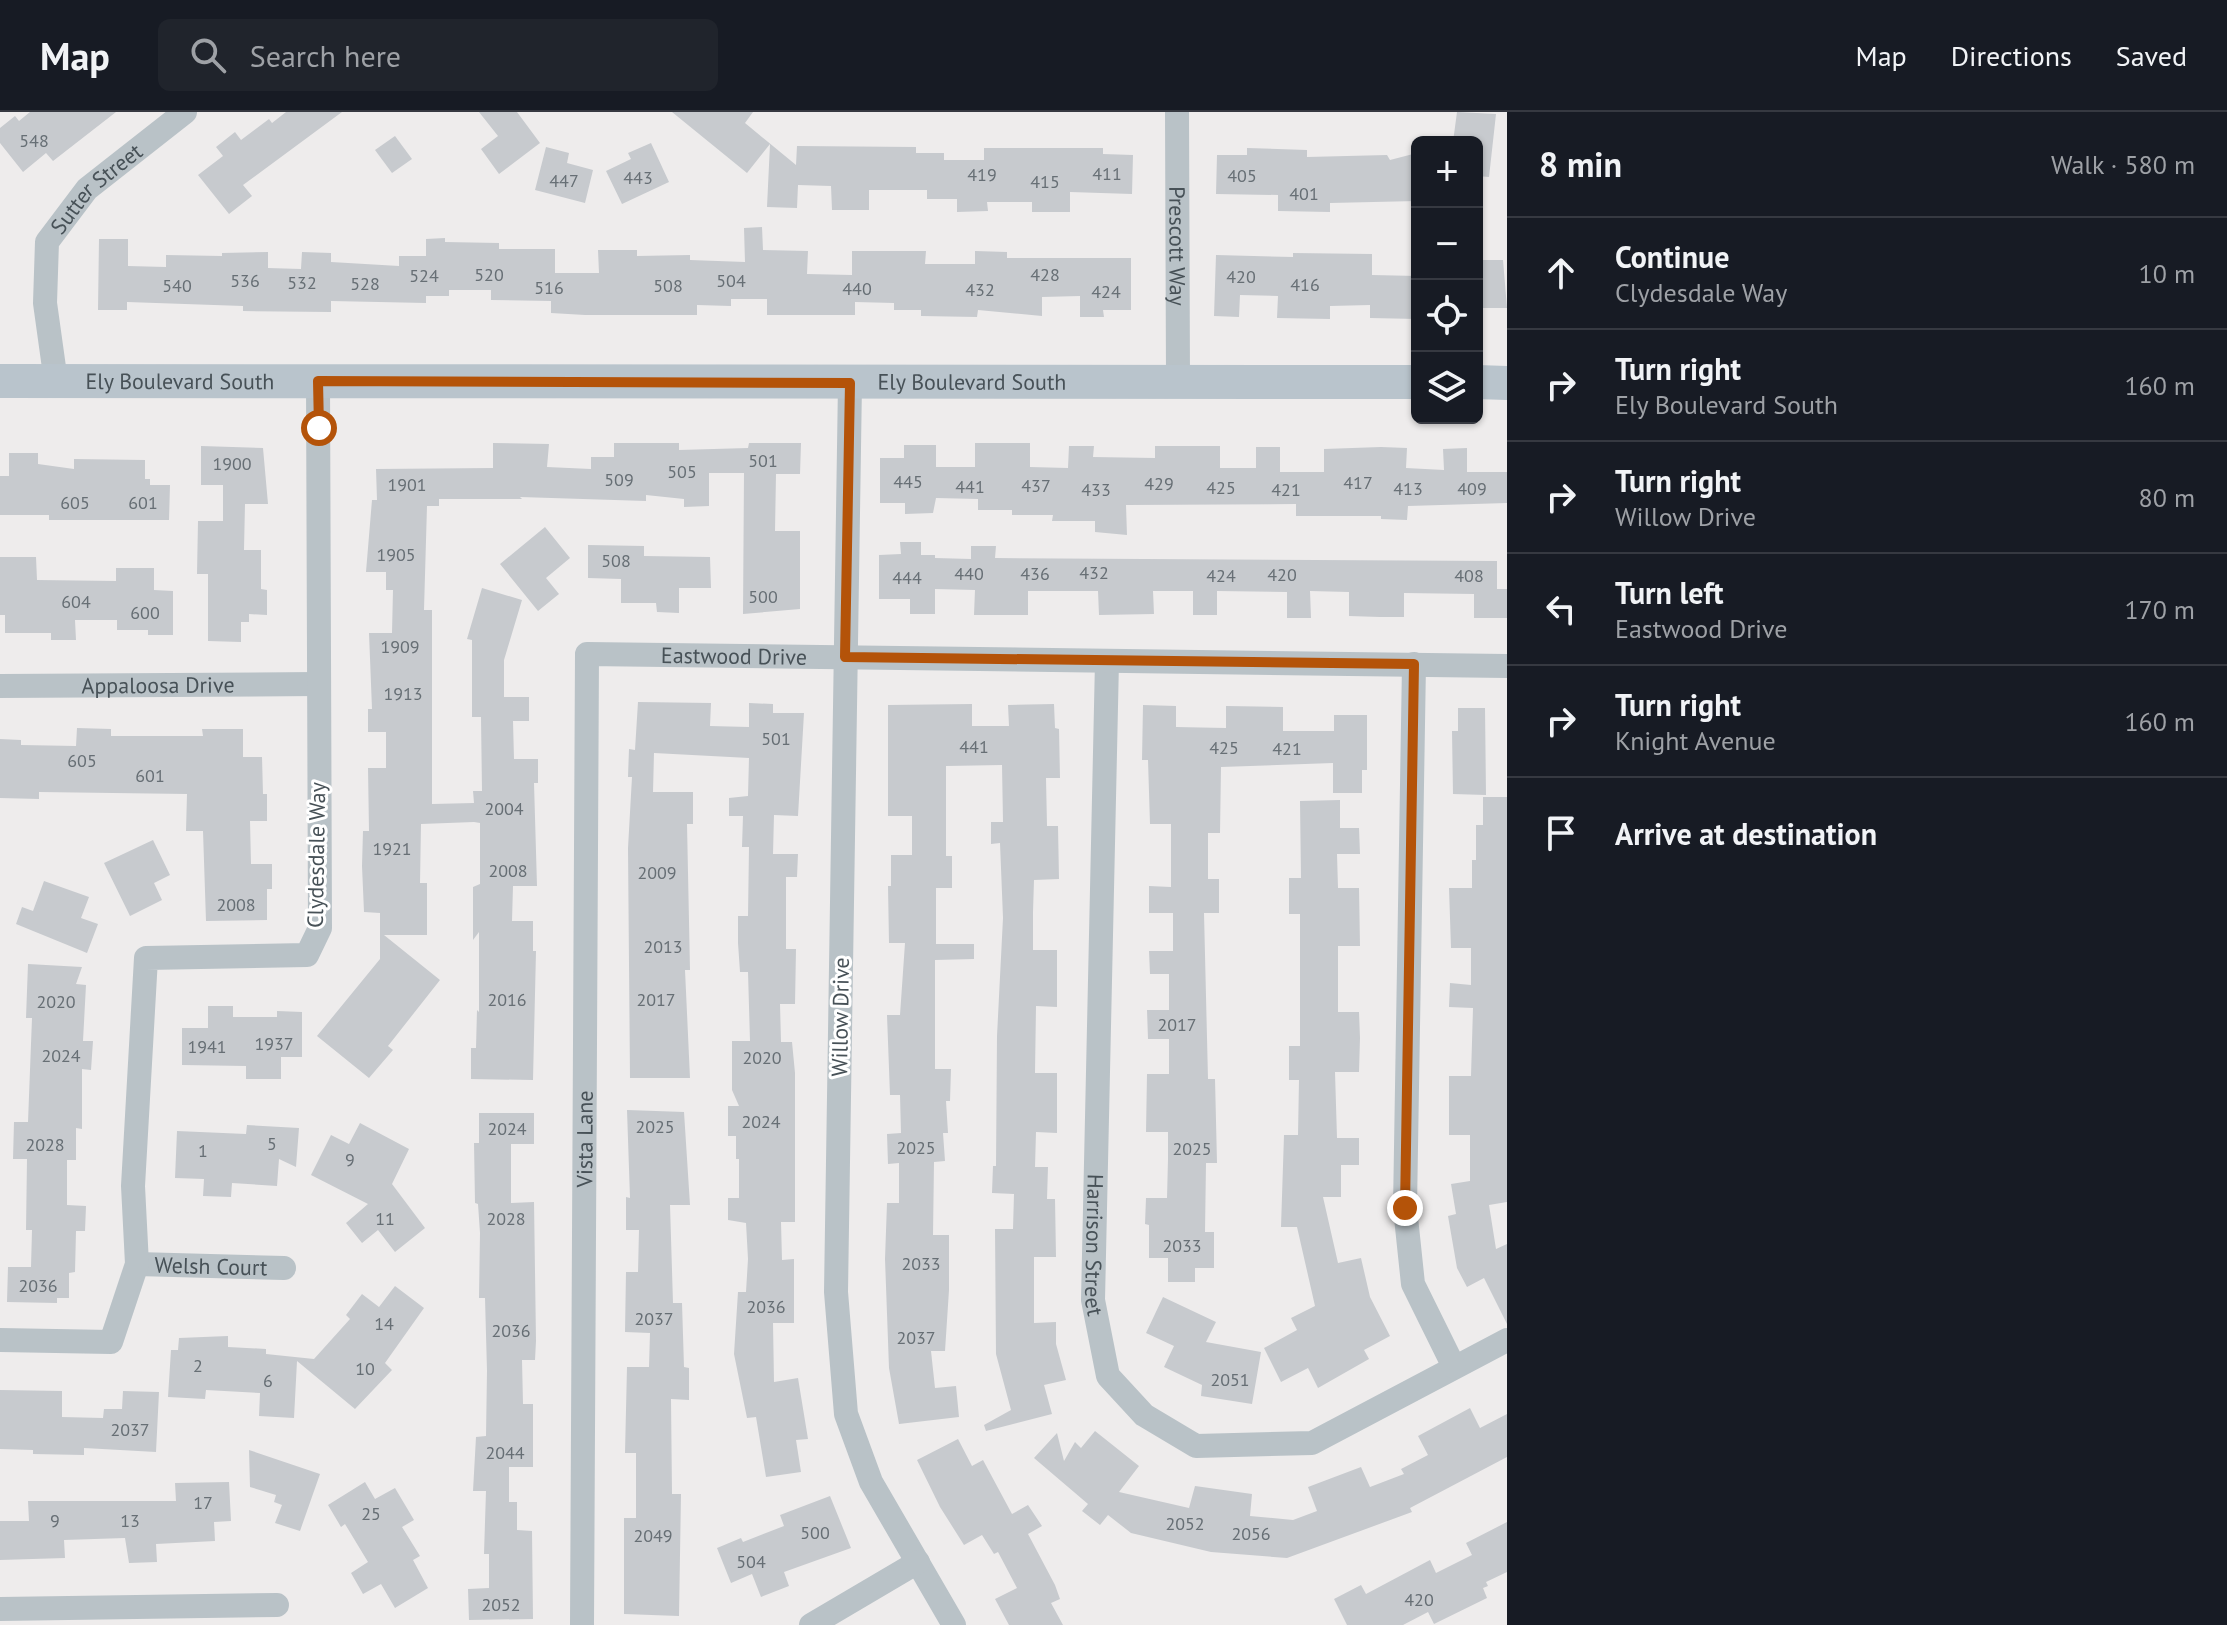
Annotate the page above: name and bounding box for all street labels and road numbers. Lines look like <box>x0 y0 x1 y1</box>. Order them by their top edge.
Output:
street label: Sutter Street <box>44 137 148 240</box>
street label: Prescott Way <box>1163 186 1192 307</box>
street label: Ely Boulevard South <box>86 367 274 395</box>
street label: Ely Boulevard South <box>878 368 1066 396</box>
street label: Eastwood Drive <box>661 641 807 671</box>
street label: Appaloosa Drive <box>81 671 235 699</box>
street label: Clydesdale Way <box>301 781 331 928</box>
street label: Willow Drive <box>825 957 855 1077</box>
street label: Vista Lane <box>570 1090 599 1189</box>
street label: Harrison Street <box>1079 1174 1110 1319</box>
street label: Welsh Court <box>154 1250 268 1282</box>

